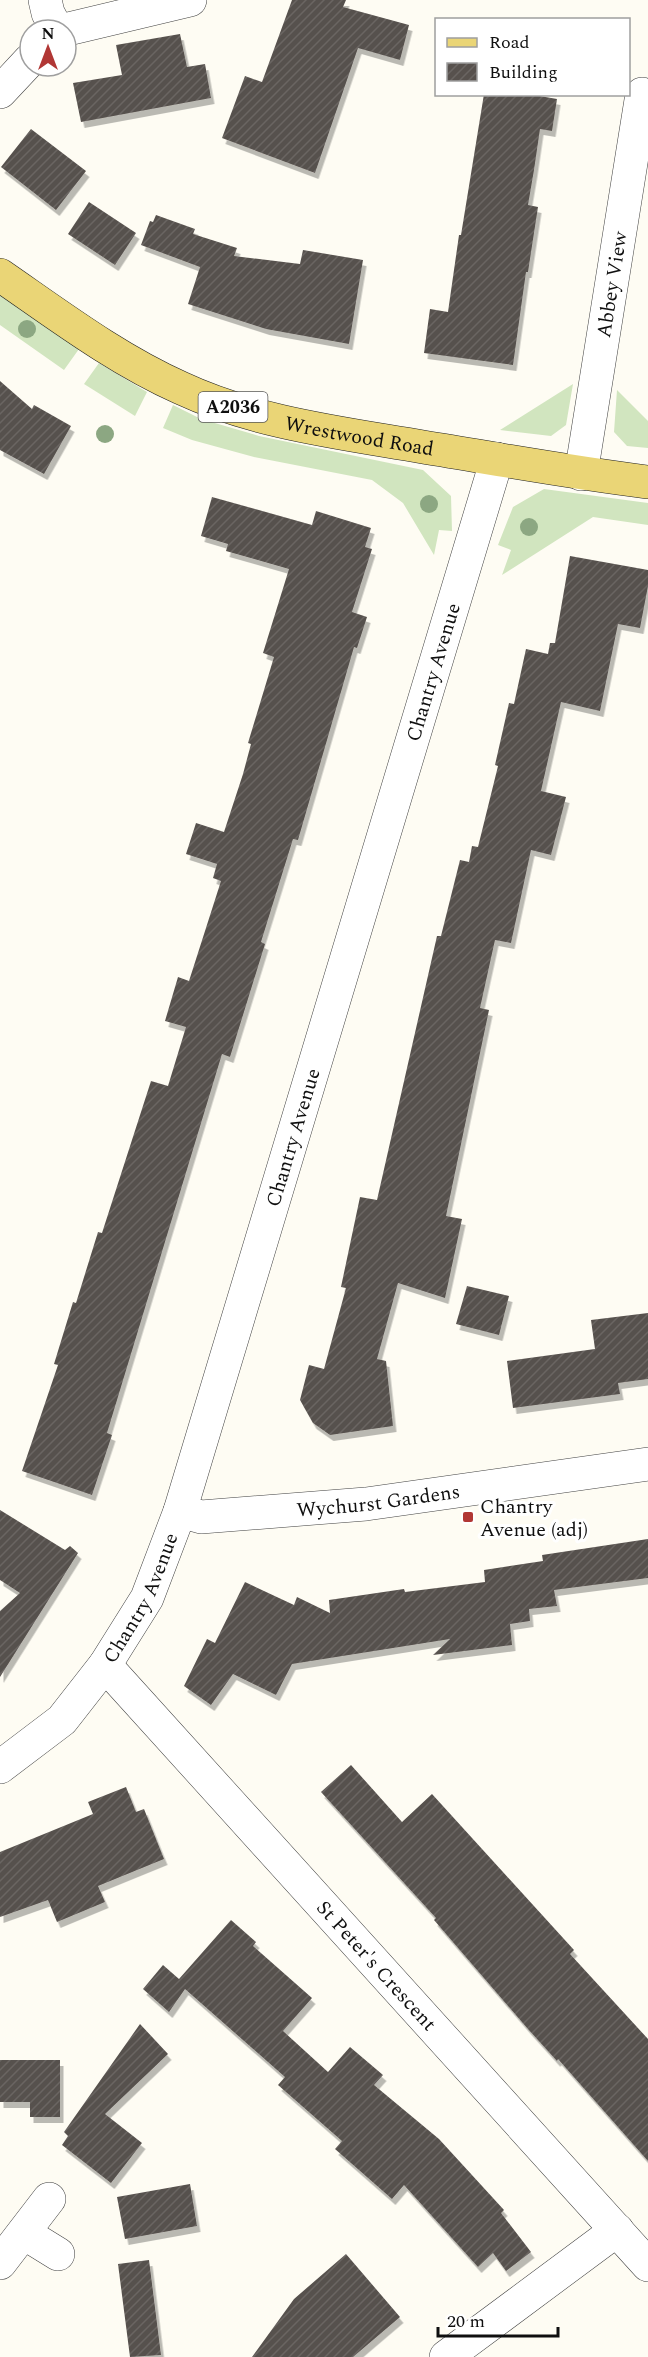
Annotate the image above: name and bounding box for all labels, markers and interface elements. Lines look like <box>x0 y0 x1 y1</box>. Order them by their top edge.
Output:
north arrow <box>18 18 78 78</box>
legend <box>435 18 630 96</box>
text: N <box>41 22 55 46</box>
text: Road <box>489 29 530 56</box>
text: Building <box>489 59 558 86</box>
street label: Abbey View <box>589 228 636 340</box>
road number: A2036 <box>198 392 268 422</box>
street label: Wrestwood Road <box>282 409 436 465</box>
street label: Chantry Avenue <box>399 599 469 745</box>
street label: Chantry Avenue <box>259 1065 329 1211</box>
street label: Wychurst Gardens <box>296 1477 462 1525</box>
place label: Chantry Avenue (adj) <box>480 1492 588 1545</box>
marker: Chantry Avenue (adj) <box>461 1510 475 1524</box>
street label: Chantry Avenue <box>96 1529 186 1670</box>
street label: St Peter's Crescent <box>309 1894 443 2038</box>
scale bar <box>438 2300 558 2338</box>
text: 20 m <box>447 2308 485 2335</box>

